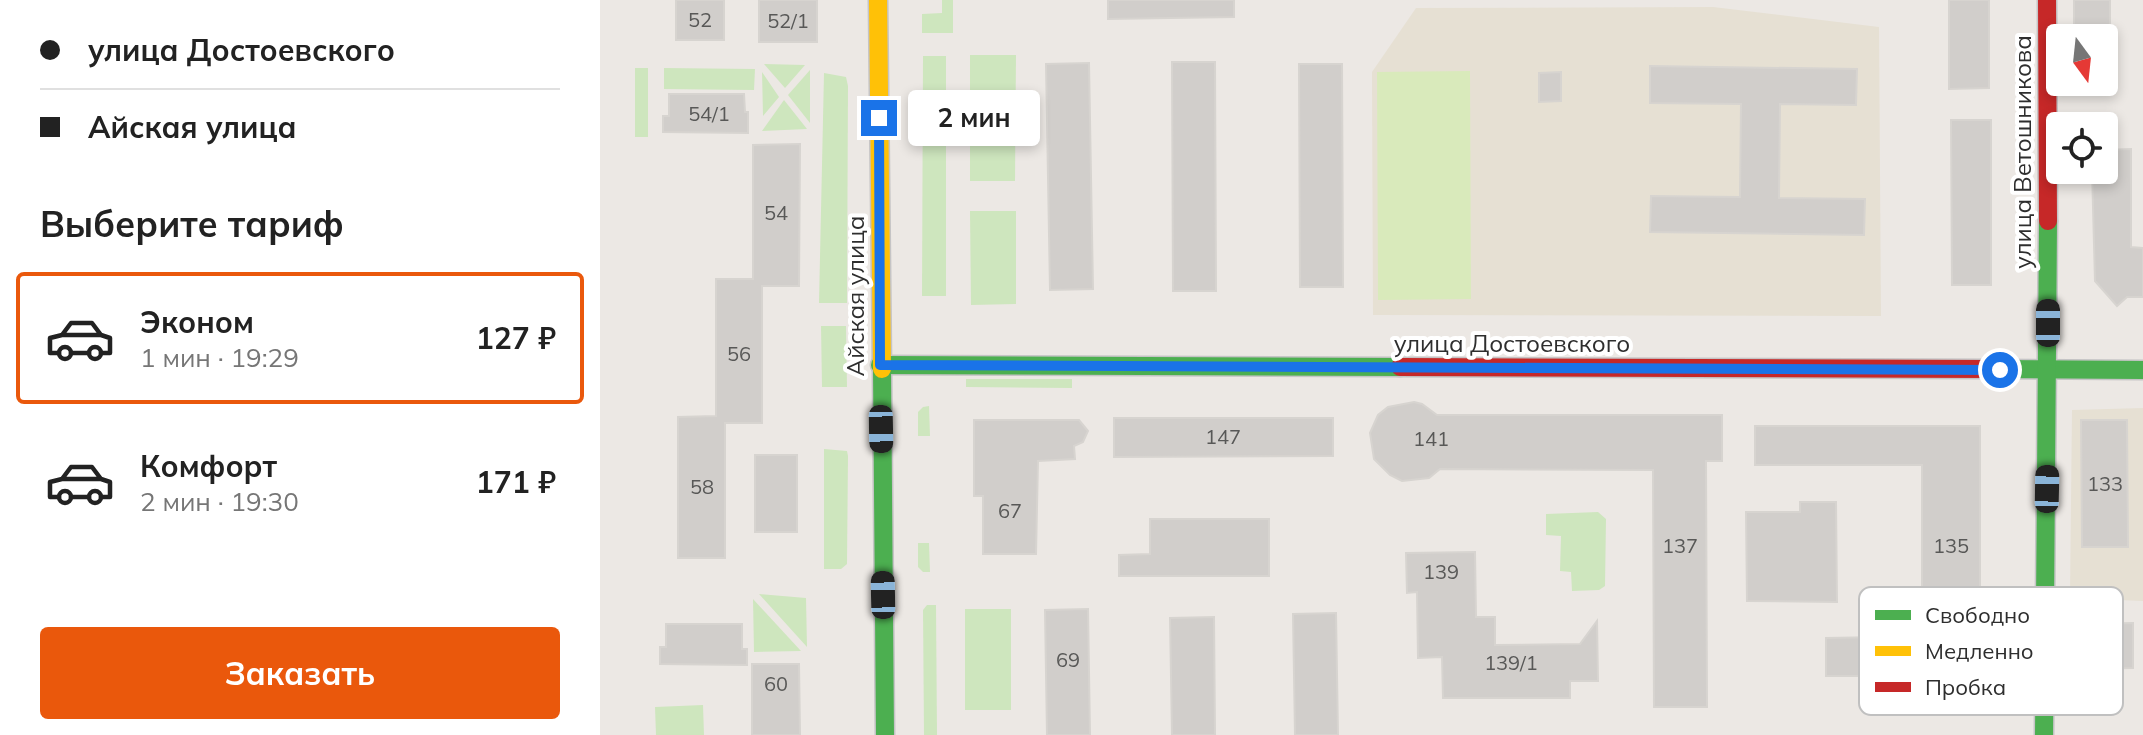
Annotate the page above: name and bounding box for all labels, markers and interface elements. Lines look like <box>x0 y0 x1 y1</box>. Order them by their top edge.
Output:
house number: 52 <box>688 7 712 32</box>
house number: 52/1 <box>767 8 809 33</box>
north arrow <box>2046 24 2118 96</box>
map controls <box>2046 24 2118 184</box>
text: улица Достоевского <box>88 31 395 69</box>
street label: улица Ветошникова <box>2007 35 2037 269</box>
callout: 2 мин <box>907 90 1039 146</box>
route end <box>861 100 897 136</box>
house number: 54/1 <box>688 101 730 126</box>
text: 2 мин <box>938 101 1010 134</box>
text: Айская улица <box>88 108 297 146</box>
button: locate <box>2046 112 2118 184</box>
house number: 54 <box>764 200 788 225</box>
text: Выберите тариф <box>40 201 344 246</box>
street label: Айская улица <box>840 216 870 376</box>
car <box>2036 299 2060 347</box>
icon: car <box>44 302 116 374</box>
text: Эконом <box>140 303 254 341</box>
text: 127 ₽ <box>476 319 556 357</box>
street label: улица Достоевского <box>1394 328 1630 358</box>
text: 1 мин · 19:29 <box>140 341 299 374</box>
house number: 56 <box>727 341 751 366</box>
route start <box>1982 352 2018 388</box>
car <box>869 405 893 453</box>
house number: 147 <box>1205 424 1241 449</box>
house number: 141 <box>1413 426 1449 451</box>
icon: car <box>44 446 116 518</box>
text: Комфорт <box>140 447 277 485</box>
text: 171 ₽ <box>476 463 556 501</box>
car <box>2035 465 2059 513</box>
house number: 133 <box>2087 471 2123 496</box>
house number: 58 <box>690 474 714 499</box>
text: 2 мин · 19:30 <box>140 485 299 518</box>
house number: 67 <box>998 498 1022 523</box>
house number: 137 <box>1662 533 1698 558</box>
house number: 135 <box>1933 533 1969 558</box>
house number: 139 <box>1423 559 1459 584</box>
car <box>871 571 895 619</box>
legend <box>1859 587 2123 715</box>
text: Свободно <box>1925 601 2030 629</box>
button: Заказать <box>40 627 560 719</box>
text: Медленно <box>1925 637 2034 665</box>
house number: 69 <box>1056 647 1080 672</box>
house number: 139/1 <box>1484 650 1538 675</box>
house number: 60 <box>764 671 788 696</box>
text: Пробка <box>1925 673 2006 701</box>

